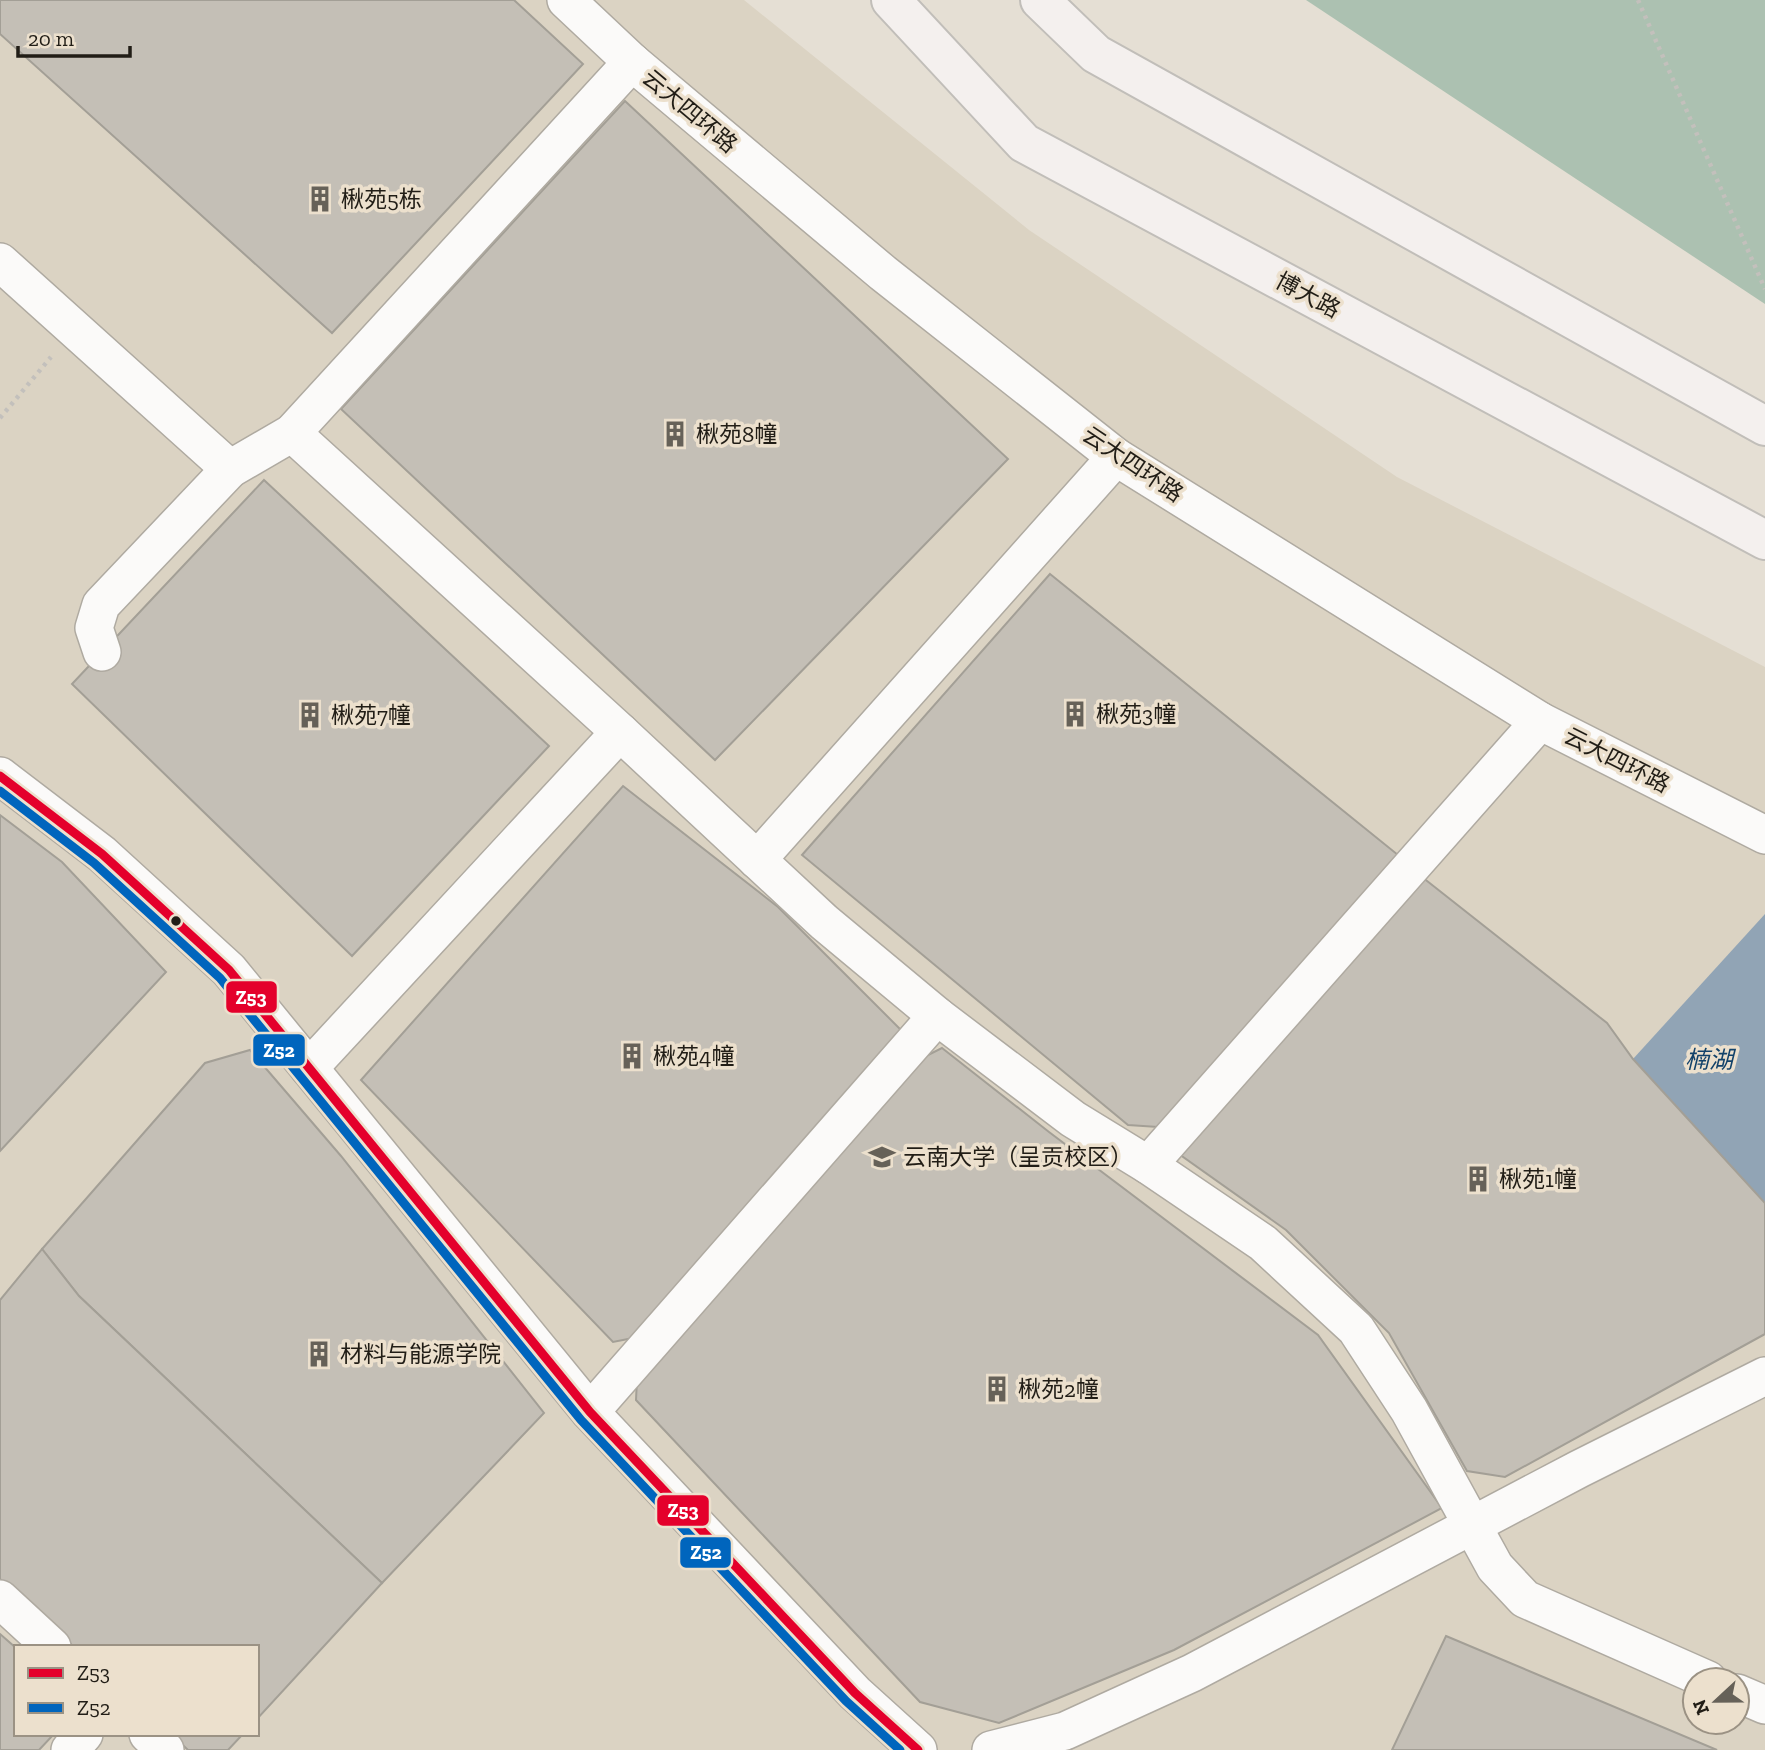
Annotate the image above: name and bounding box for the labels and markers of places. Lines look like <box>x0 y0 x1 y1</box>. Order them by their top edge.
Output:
building icon: 楸苑5栋 <box>305 184 335 214</box>
place label: 楸苑5栋 <box>341 185 422 213</box>
building icon: 楸苑8幢 <box>660 419 690 449</box>
place label: 楸苑8幢 <box>696 420 777 448</box>
building icon: 楸苑3幢 <box>1060 699 1090 729</box>
building icon: 楸苑7幢 <box>295 700 325 730</box>
place label: 楸苑3幢 <box>1096 700 1176 728</box>
place label: 楸苑7幢 <box>331 701 411 729</box>
unlabelled marker <box>169 914 183 928</box>
building icon: 楸苑4幢 <box>617 1041 647 1071</box>
place label: 楸苑4幢 <box>653 1042 734 1070</box>
school or university icon: 云南大学（呈贡校区） <box>867 1142 897 1172</box>
place label: 云南大学（呈贡校区） <box>903 1143 1133 1171</box>
building icon: 楸苑1幢 <box>1463 1164 1493 1194</box>
place label: 楸苑1幢 <box>1499 1165 1577 1193</box>
building icon: 材料与能源学院 <box>304 1339 334 1369</box>
place label: 材料与能源学院 <box>340 1340 501 1368</box>
building icon: 楸苑2幢 <box>982 1374 1012 1404</box>
place label: 楸苑2幢 <box>1018 1375 1099 1403</box>

